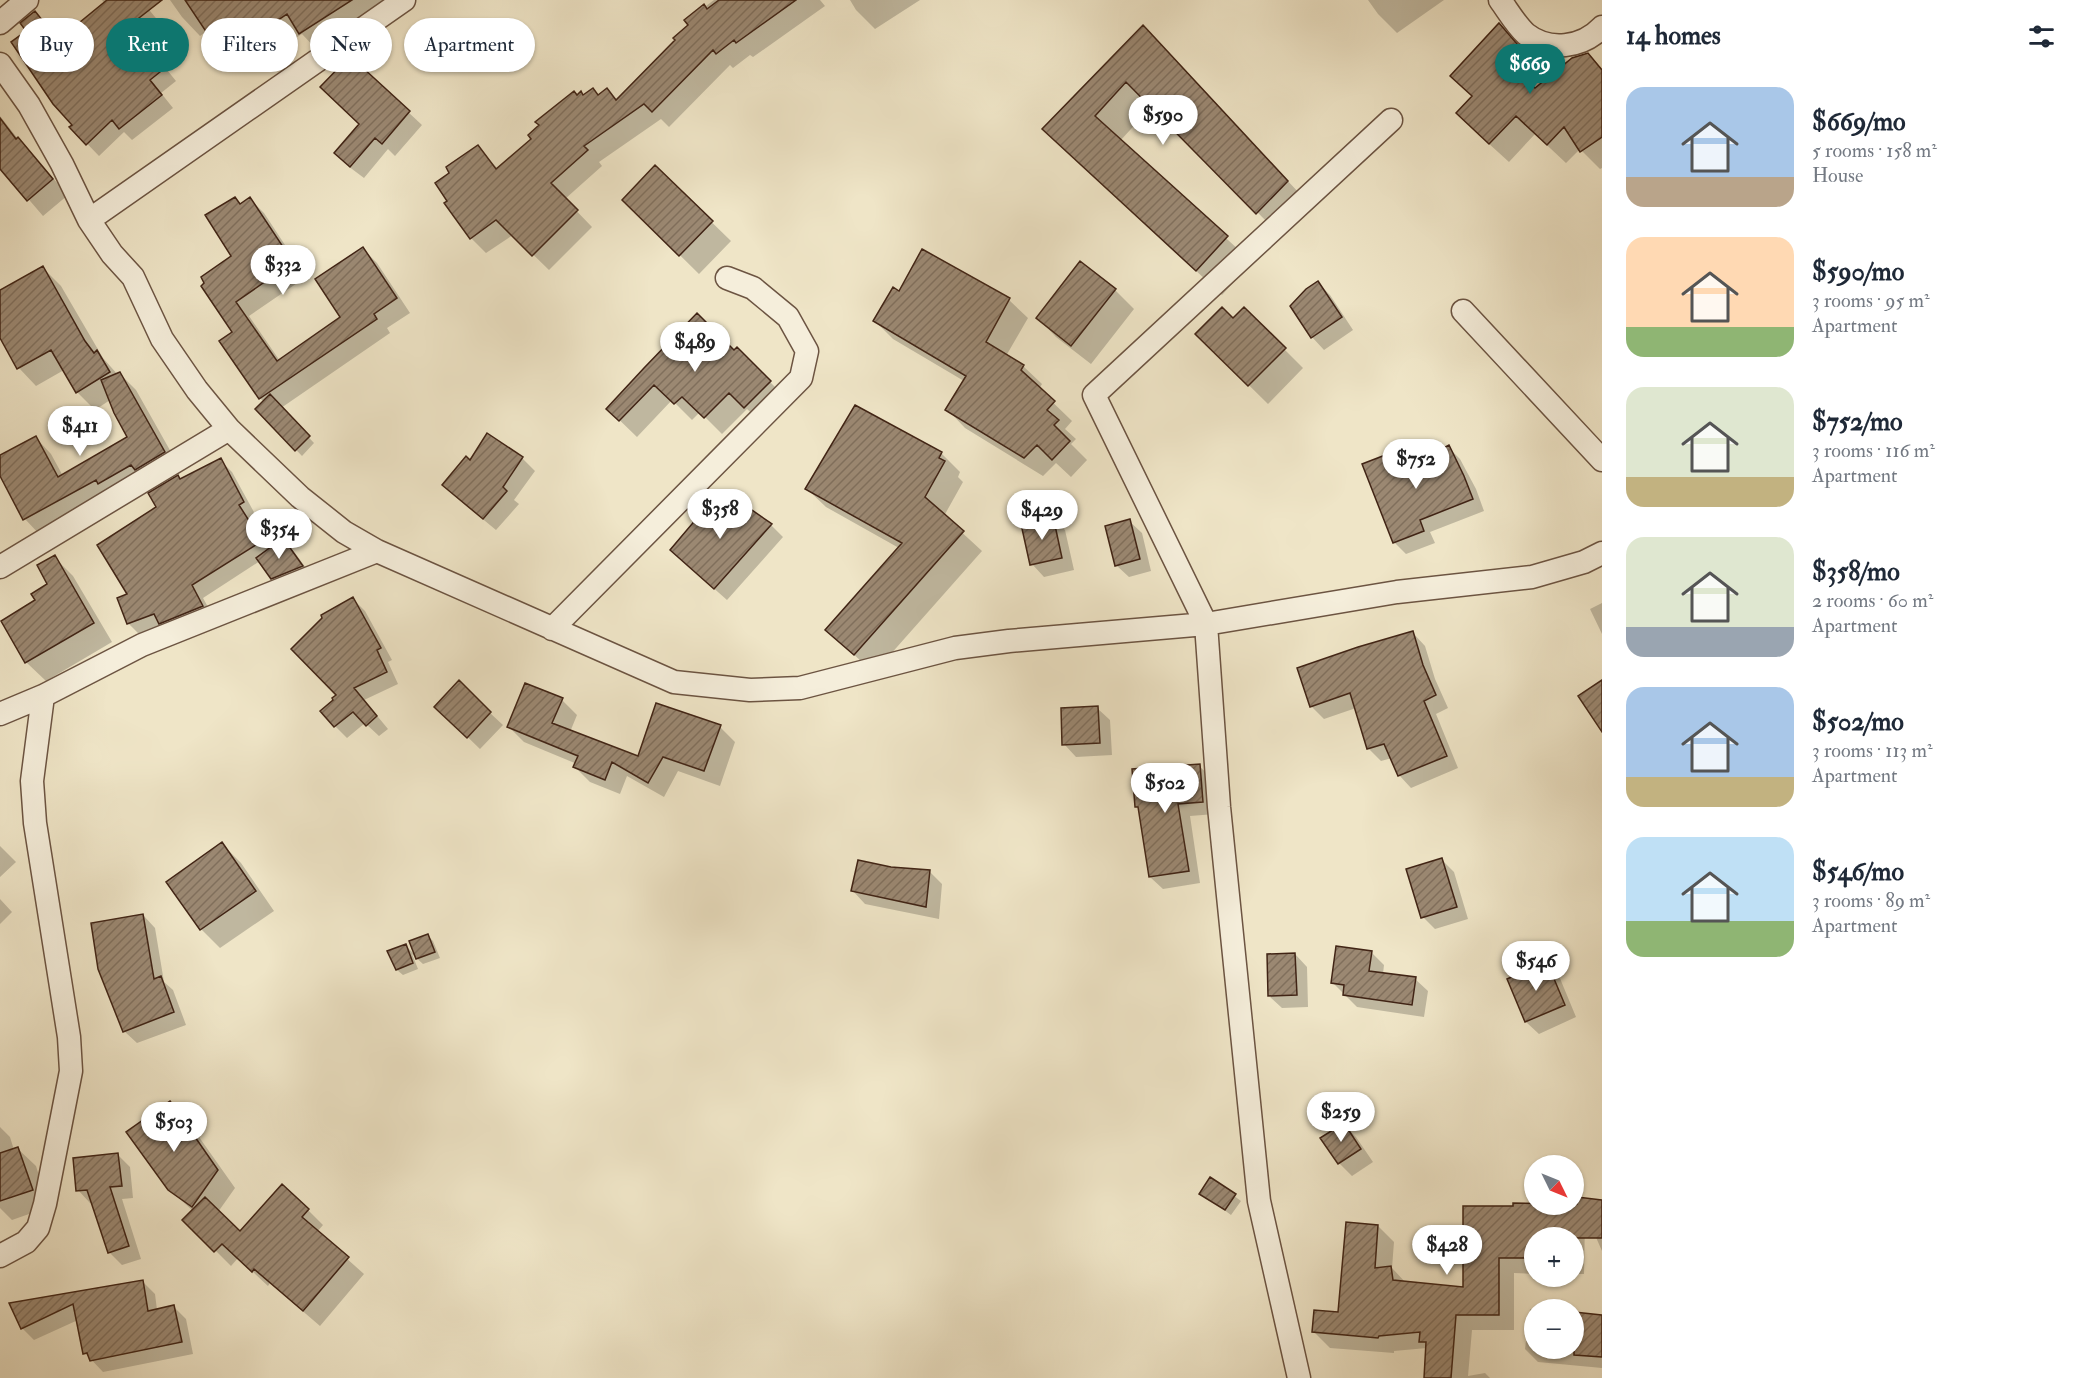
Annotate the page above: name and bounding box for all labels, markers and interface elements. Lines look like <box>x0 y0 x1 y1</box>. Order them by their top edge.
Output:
chip: Buy <box>18 18 94 72</box>
chip: Rent <box>106 18 189 72</box>
chip: Filters <box>201 18 298 72</box>
chip: New <box>310 18 392 72</box>
chip: Apartment <box>404 18 535 72</box>
text: 14 homes <box>1626 20 1721 52</box>
icon: filters <box>2025 20 2058 53</box>
pin: $669 <box>1494 44 1566 95</box>
text: $669 <box>1509 51 1551 76</box>
pin: $590 <box>1127 95 1199 146</box>
text: $590 <box>1143 102 1183 127</box>
text: $669/mo <box>1812 106 1906 138</box>
icon: home <box>1674 111 1746 183</box>
text: 5 rooms · 158 m² <box>1812 138 1937 163</box>
text: House <box>1812 163 1863 188</box>
pin: $332 <box>247 245 319 296</box>
text: $332 <box>265 252 301 277</box>
text: $590/mo <box>1812 256 1904 288</box>
icon: home <box>1674 261 1746 333</box>
text: 3 rooms · 95 m² <box>1812 288 1930 313</box>
text: Apartment <box>1812 313 1897 338</box>
pin: $489 <box>659 322 731 373</box>
text: $489 <box>674 329 716 354</box>
pin: $411 <box>44 406 116 457</box>
text: $752/mo <box>1812 406 1903 438</box>
icon: home <box>1674 411 1746 483</box>
text: $411 <box>62 413 98 438</box>
text: 3 rooms · 116 m² <box>1812 438 1935 463</box>
pin: $752 <box>1380 439 1452 490</box>
text: $752 <box>1396 446 1436 471</box>
text: Apartment <box>1812 463 1897 488</box>
pin: $358 <box>684 489 756 540</box>
pin: $429 <box>1006 490 1078 541</box>
text: $358 <box>701 496 739 521</box>
text: $429 <box>1021 497 1063 522</box>
pin: $354 <box>243 509 315 560</box>
text: $354 <box>260 516 298 541</box>
text: $358/mo <box>1812 556 1900 588</box>
icon: home <box>1674 561 1746 633</box>
text: 2 rooms · 60 m² <box>1812 588 1933 613</box>
text: Apartment <box>1812 613 1897 638</box>
text: $502/mo <box>1812 706 1904 738</box>
icon: home <box>1674 711 1746 783</box>
text: 3 rooms · 113 m² <box>1812 738 1933 763</box>
pin: $502 <box>1129 763 1201 814</box>
text: Apartment <box>1812 763 1897 788</box>
text: $502 <box>1145 770 1185 795</box>
text: $546/mo <box>1812 856 1904 888</box>
icon: home <box>1674 861 1746 933</box>
text: 3 rooms · 89 m² <box>1812 888 1930 913</box>
text: Apartment <box>1812 913 1897 938</box>
pin: $546 <box>1500 941 1572 992</box>
text: $546 <box>1516 948 1556 973</box>
pin: $259 <box>1305 1092 1377 1143</box>
text: $259 <box>1321 1099 1361 1124</box>
pin: $503 <box>138 1102 210 1153</box>
text: $503 <box>155 1109 193 1134</box>
north arrow <box>1524 1155 1584 1215</box>
map controls <box>1524 1155 1584 1359</box>
pin: $428 <box>1411 1225 1483 1276</box>
button: + <box>1524 1227 1584 1287</box>
text: $428 <box>1426 1232 1468 1257</box>
button: − <box>1524 1299 1584 1359</box>

